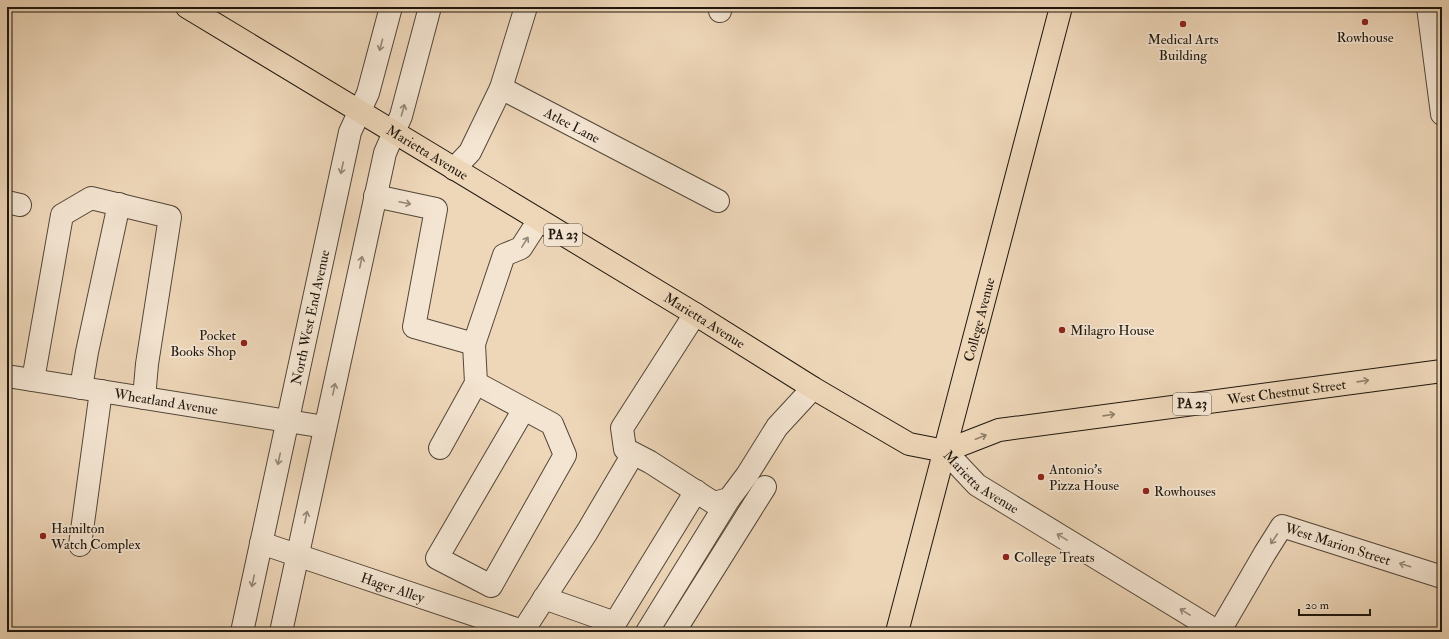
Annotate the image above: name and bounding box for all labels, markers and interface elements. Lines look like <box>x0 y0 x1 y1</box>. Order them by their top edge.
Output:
marker: Rowhouse <box>1360 17 1370 27</box>
marker: Medical Arts Building <box>1178 19 1188 29</box>
place label: Rowhouse <box>1336 29 1394 46</box>
place label: Medical Arts Building <box>1147 31 1219 64</box>
one-way arrow <box>377 38 384 51</box>
street label: Atlee Lane <box>540 103 603 147</box>
one-way arrow <box>400 104 407 117</box>
street label: Marietta Avenue <box>384 121 472 184</box>
one-way arrow <box>338 161 346 174</box>
one-way arrow <box>399 199 412 207</box>
road number: PA 23 <box>544 224 582 246</box>
one-way arrow <box>521 237 529 248</box>
street label: North West End Avenue <box>287 248 333 386</box>
one-way arrow <box>358 256 366 269</box>
street label: College Avenue <box>960 276 998 363</box>
street label: Marietta Avenue <box>661 289 748 352</box>
place label: Milagro House <box>1070 322 1154 339</box>
marker: Milagro House <box>1057 325 1067 335</box>
place label: Pocket Books Shop <box>170 327 236 361</box>
marker: Pocket Books Shop <box>239 338 249 348</box>
street label: West Chestnut Street <box>1225 375 1347 408</box>
one-way arrow <box>1356 377 1369 385</box>
one-way arrow <box>330 383 338 396</box>
street label: Wheatland Avenue <box>112 385 219 418</box>
road number: PA 23 <box>1173 393 1211 415</box>
one-way arrow <box>1102 411 1115 419</box>
one-way arrow <box>975 432 987 440</box>
street label: Marietta Avenue <box>940 446 1022 517</box>
one-way arrow <box>275 452 283 465</box>
place label: Antonio's Pizza House <box>1048 461 1119 494</box>
marker: Antonio's Pizza House <box>1036 472 1046 482</box>
place label: Rowhouses <box>1154 483 1216 500</box>
marker: Rowhouses <box>1141 486 1151 496</box>
one-way arrow <box>302 511 310 524</box>
street label: West Marion Street <box>1282 519 1393 569</box>
place label: Hamilton Watch Complex <box>50 520 141 554</box>
marker: Hamilton Watch Complex <box>38 531 48 541</box>
one-way arrow <box>1057 533 1068 541</box>
one-way arrow <box>1269 533 1277 545</box>
place label: College Treats <box>1014 549 1095 566</box>
marker: College Treats <box>1001 552 1011 562</box>
one-way arrow <box>1399 561 1411 569</box>
street label: Hager Alley <box>359 569 428 607</box>
one-way arrow <box>249 574 257 587</box>
scale bar <box>1299 591 1370 617</box>
text: 20 m <box>1305 598 1330 613</box>
one-way arrow <box>1179 607 1191 615</box>

